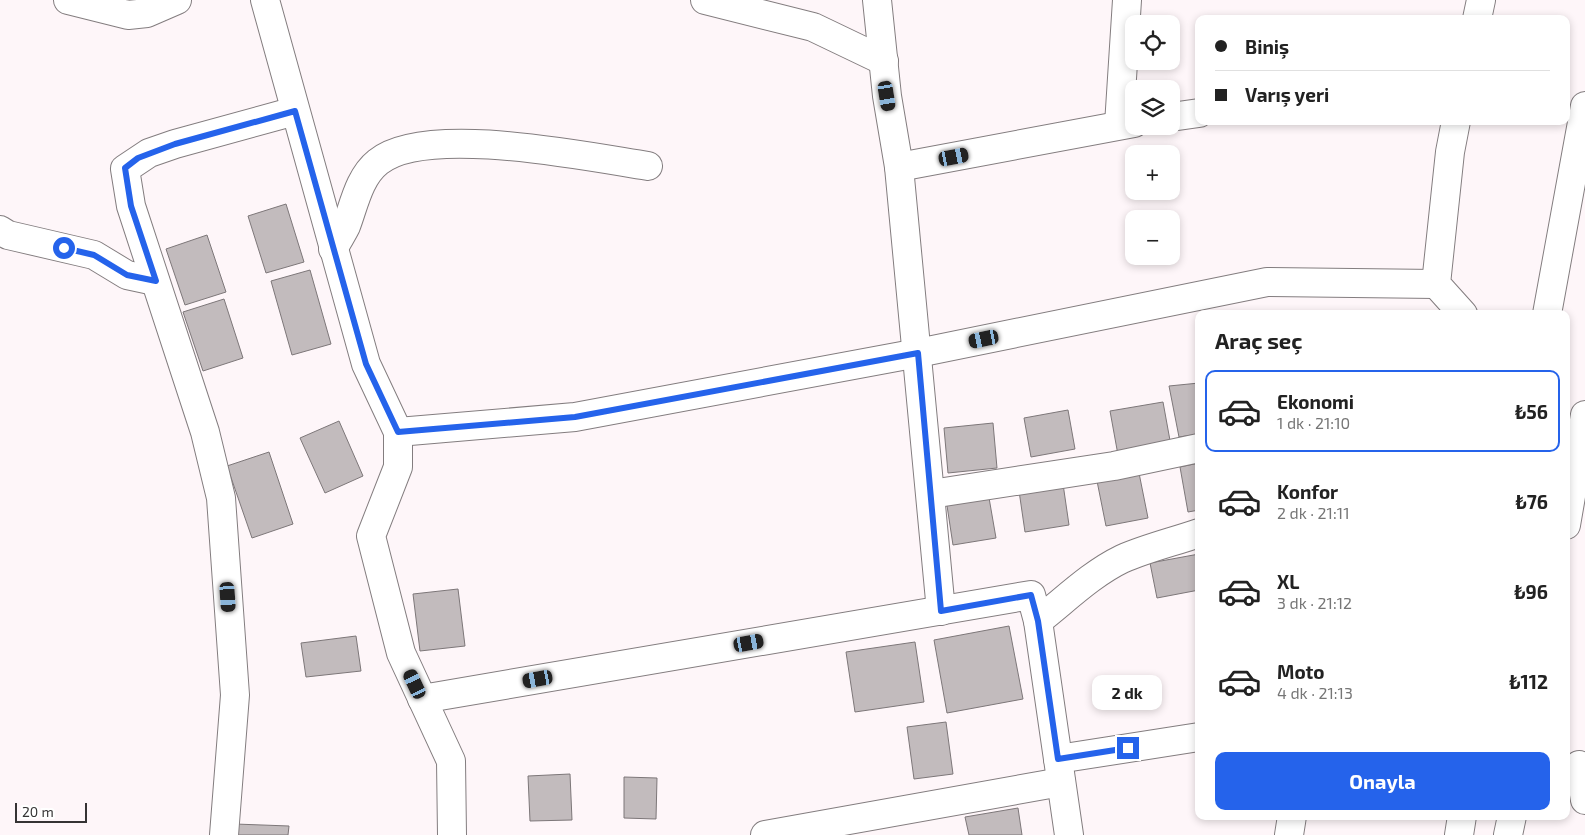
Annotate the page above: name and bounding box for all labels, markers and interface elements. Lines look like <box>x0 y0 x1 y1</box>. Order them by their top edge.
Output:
map controls <box>1125 15 1180 265</box>
button: locate <box>1125 15 1180 70</box>
text: Biniş <box>1245 35 1289 58</box>
car <box>877 80 896 112</box>
button: layers <box>1125 80 1180 135</box>
text: Varış yeri <box>1245 83 1329 106</box>
button: + <box>1125 145 1180 200</box>
car <box>937 147 970 167</box>
button: − <box>1125 210 1180 265</box>
route start <box>53 237 75 259</box>
text: Araç seç <box>1215 327 1302 353</box>
car <box>967 329 1000 349</box>
icon: car <box>1217 389 1262 434</box>
text: Ekonomi <box>1277 390 1354 413</box>
text: ₺56 <box>1515 400 1548 423</box>
text: 1 dk · 21:10 <box>1277 413 1350 432</box>
icon: car <box>1217 479 1262 524</box>
text: Konfor <box>1277 480 1338 503</box>
text: ₺76 <box>1515 490 1548 513</box>
text: 2 dk · 21:11 <box>1277 503 1350 522</box>
icon: car <box>1217 569 1262 614</box>
text: XL <box>1277 570 1299 593</box>
text: ₺96 <box>1514 580 1548 603</box>
car <box>219 582 236 612</box>
text: 3 dk · 21:12 <box>1277 593 1352 612</box>
car <box>732 633 765 653</box>
icon: car <box>1217 659 1262 704</box>
text: Moto <box>1277 660 1325 683</box>
car <box>401 667 428 701</box>
car <box>521 669 554 689</box>
text: ₺112 <box>1509 670 1548 693</box>
callout: 2 dk <box>1093 676 1163 710</box>
text: 2 dk <box>1111 683 1143 702</box>
text: 4 dk · 21:13 <box>1277 683 1353 702</box>
route end <box>1117 737 1139 759</box>
button: Onayla <box>1215 752 1550 810</box>
scale bar <box>15 800 88 823</box>
text: 20 m <box>22 803 54 820</box>

